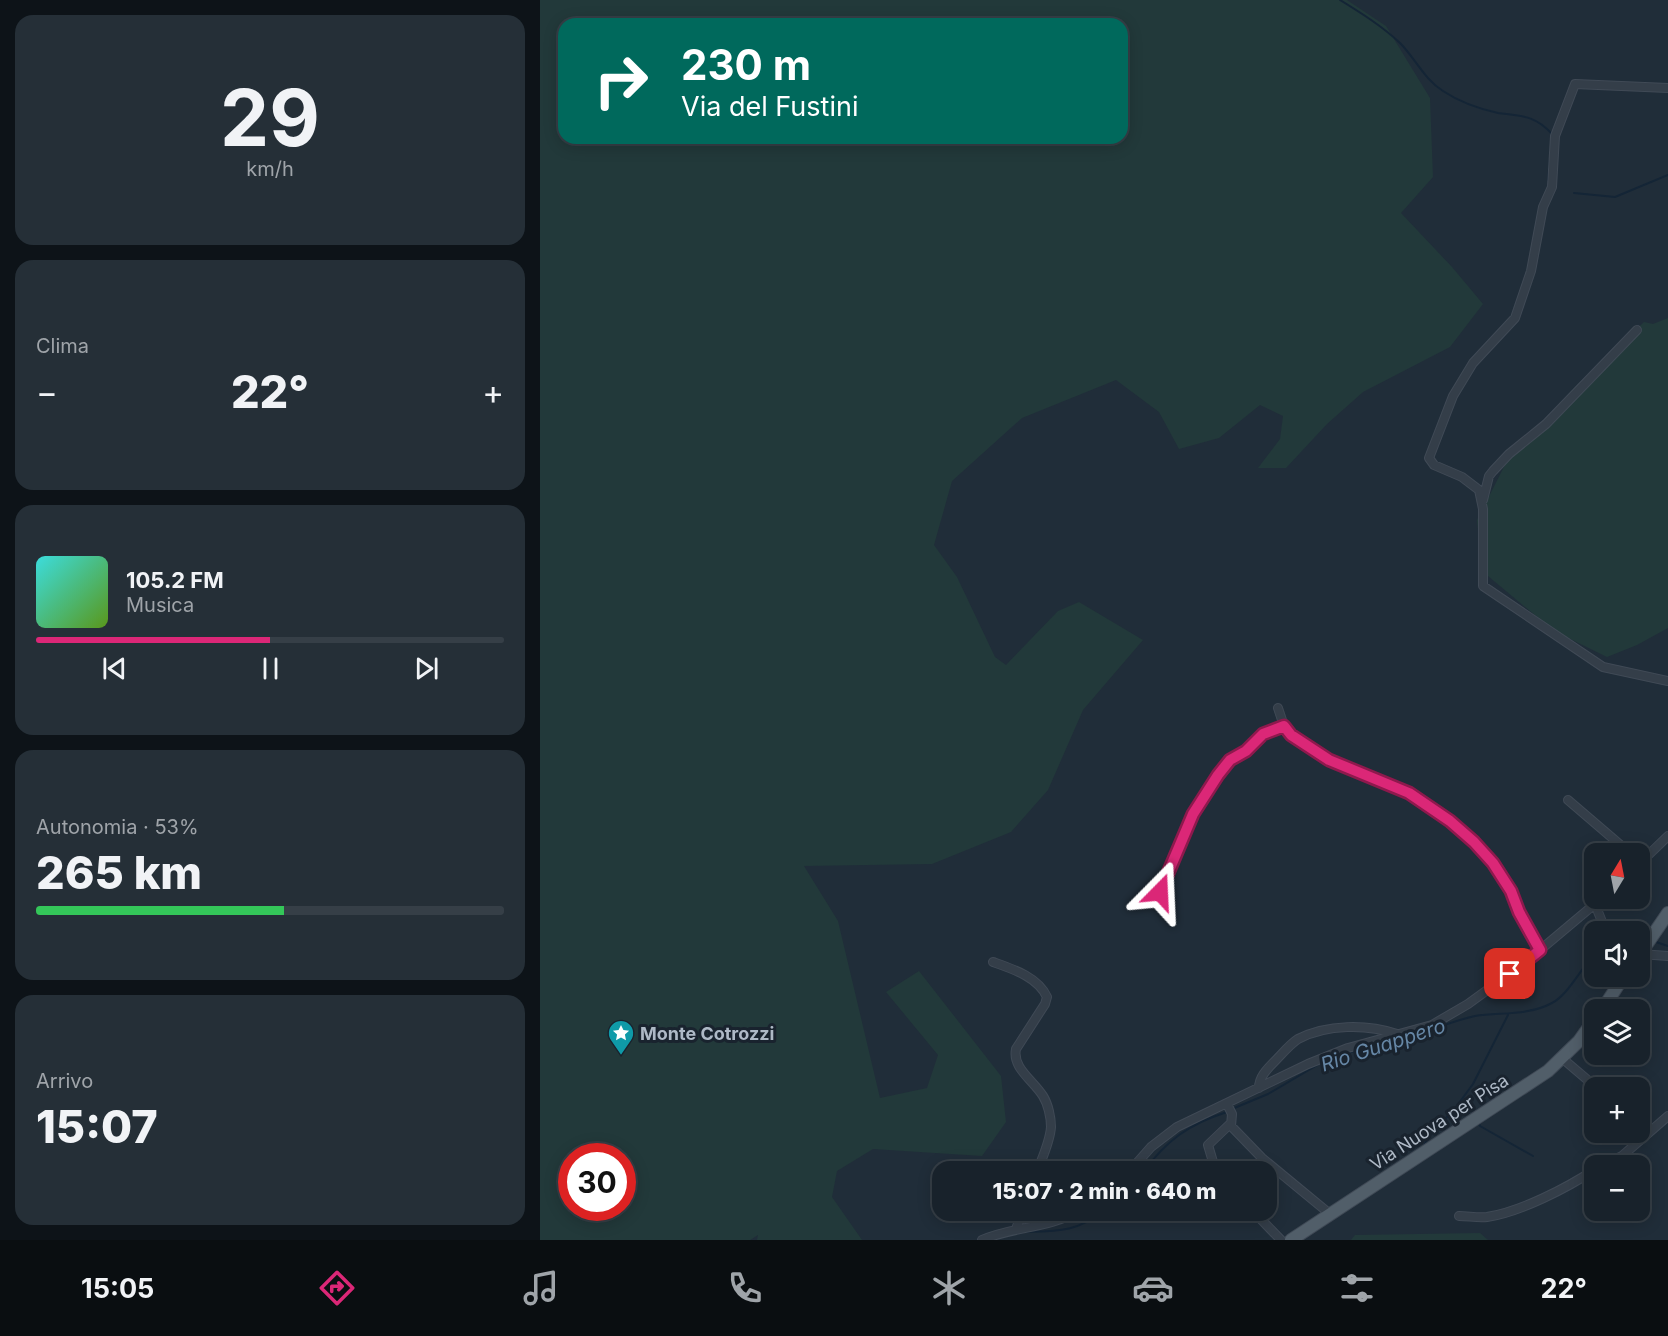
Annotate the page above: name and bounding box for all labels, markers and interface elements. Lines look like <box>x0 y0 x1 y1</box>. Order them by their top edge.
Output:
text: 230 m <box>681 39 811 90</box>
icon: right <box>582 42 660 120</box>
text: 29 <box>220 70 320 165</box>
text: Via del Fustini <box>681 90 858 123</box>
text: km/h <box>246 157 294 181</box>
text: Clima <box>36 334 89 358</box>
text: 22° <box>231 364 309 419</box>
text: − <box>36 372 58 412</box>
text: + <box>482 372 504 412</box>
text: 105.2 FM <box>126 567 224 593</box>
text: Musica <box>126 593 194 617</box>
icon: previous <box>98 652 131 685</box>
icon: pause <box>254 652 287 685</box>
icon: next <box>410 652 443 685</box>
text: Autonomia · 53% <box>36 815 199 839</box>
north arrow <box>1584 843 1650 909</box>
map controls <box>1584 843 1650 1221</box>
text: 265 km <box>36 845 202 900</box>
position arrow <box>1128 860 1192 924</box>
button: sound <box>1584 921 1650 987</box>
pin <box>1484 948 1535 999</box>
icon: arrive <box>1493 957 1526 990</box>
button: layers <box>1584 999 1650 1065</box>
water label: Rio Guappero <box>1318 1014 1448 1076</box>
place icon: Monte Cotrozzi <box>606 1018 636 1056</box>
place label: Monte Cotrozzi <box>640 1023 774 1044</box>
text: Arrivo <box>36 1069 93 1093</box>
street label: Via Nuova per Pisa <box>1366 1069 1512 1175</box>
button: + <box>1584 1077 1650 1143</box>
text: 15:07 <box>36 1099 158 1154</box>
speed limit sign: 30 <box>558 1143 636 1221</box>
button: − <box>1584 1155 1650 1221</box>
text: 15:07 · 2 min · 640 m <box>993 1178 1216 1204</box>
icon: directions <box>316 1267 358 1309</box>
icon: music <box>520 1267 562 1309</box>
icon: phone <box>724 1267 766 1309</box>
icon: climate <box>928 1267 970 1309</box>
icon: car <box>1132 1267 1174 1309</box>
icon: filters <box>1336 1267 1378 1309</box>
text: 15:05 <box>81 1272 154 1305</box>
text: 22° <box>1541 1272 1587 1305</box>

